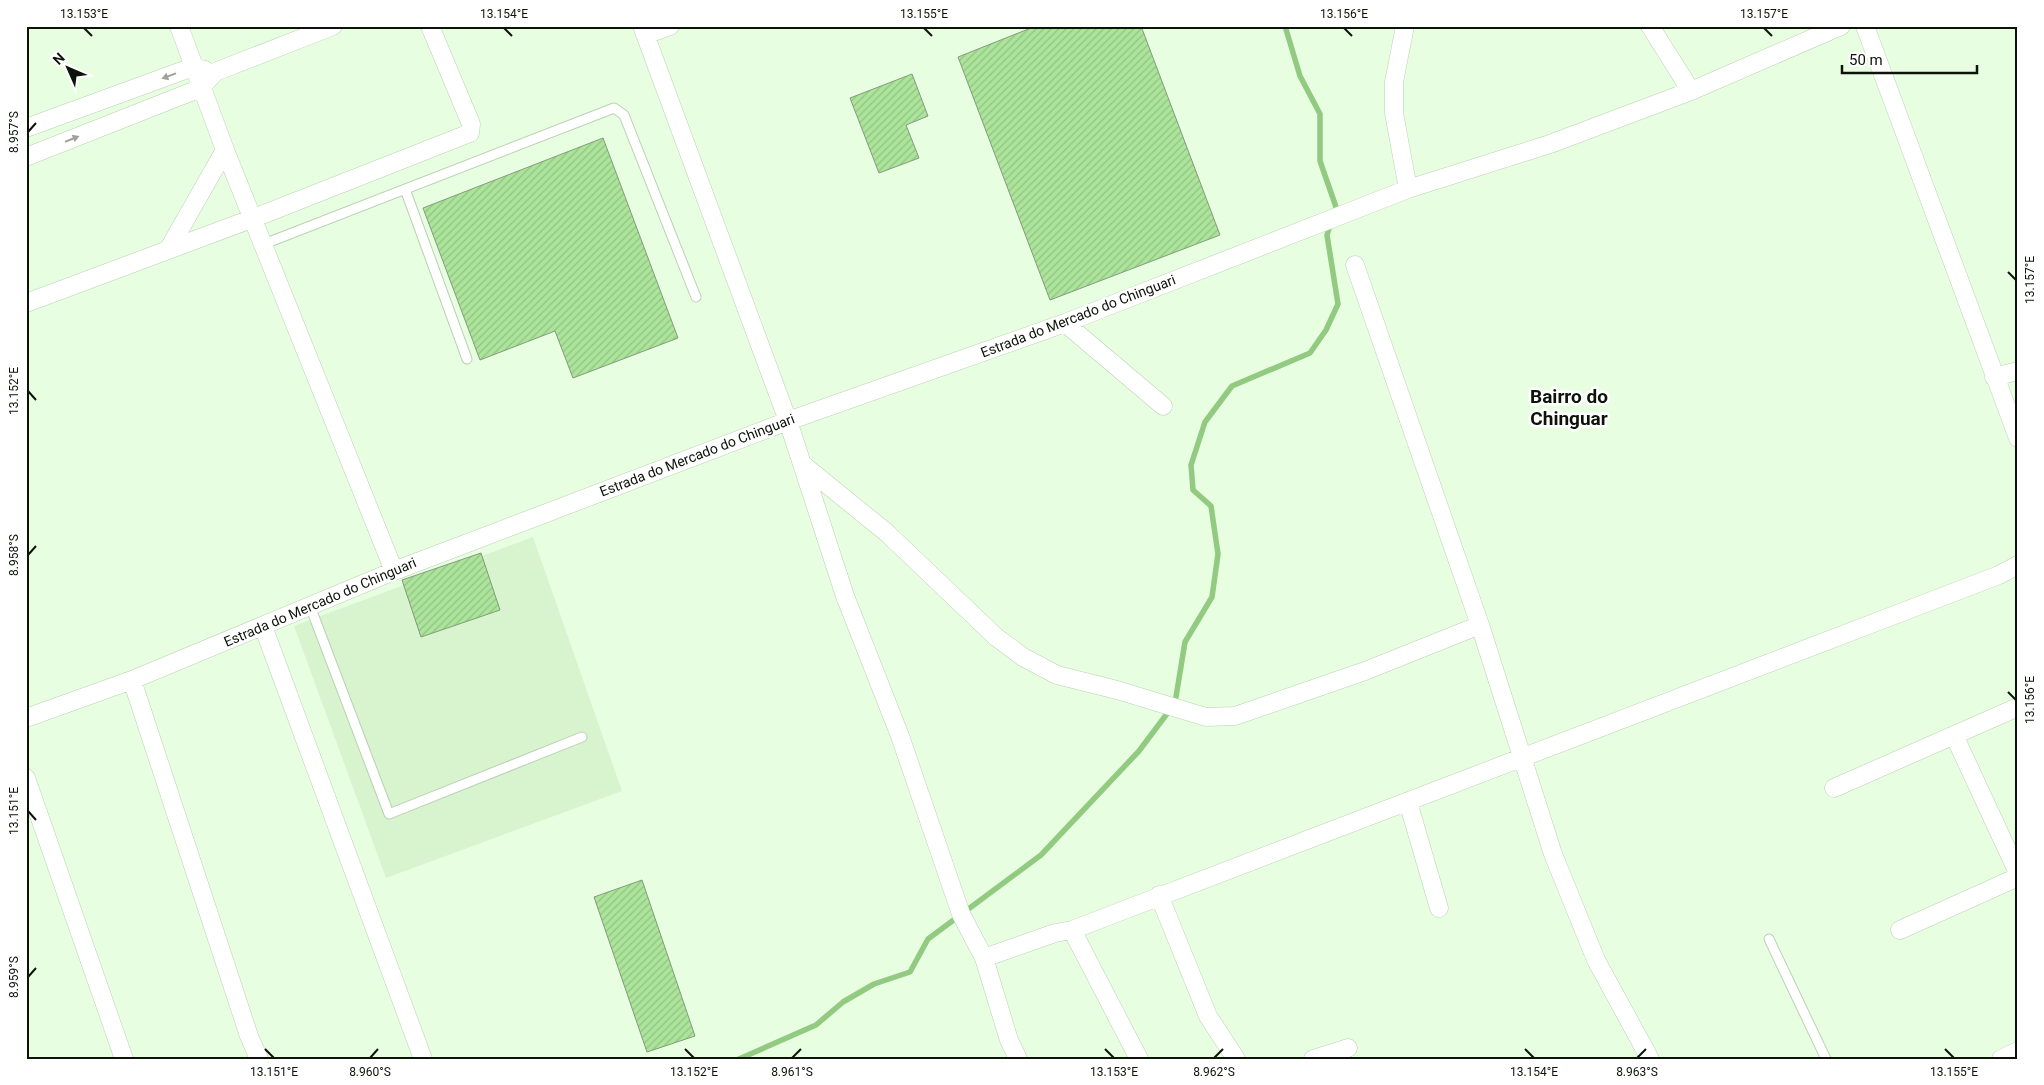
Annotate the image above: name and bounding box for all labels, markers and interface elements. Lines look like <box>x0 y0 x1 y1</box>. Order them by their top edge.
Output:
text: 13.153°E <box>60 7 108 21</box>
text: 13.154°E <box>480 7 528 21</box>
text: 13.155°E <box>900 7 948 21</box>
text: 13.156°E <box>1320 7 1368 21</box>
text: 13.157°E <box>1740 7 1788 21</box>
north arrow <box>42 42 92 92</box>
scale bar <box>1842 42 1976 74</box>
text: N <box>50 50 68 68</box>
text: 50 m <box>1849 51 1883 69</box>
one-way arrow <box>161 73 176 80</box>
text: 8.957°S <box>7 111 21 153</box>
one-way arrow <box>64 135 79 142</box>
text: 13.157°E <box>2023 256 2037 304</box>
street label: Estrada do Mercado do Chinguari <box>978 271 1178 361</box>
text: 13.152°E <box>7 367 21 415</box>
district label: Bairro do Chinguar <box>1530 385 1608 430</box>
street label: Estrada do Mercado do Chinguari <box>597 410 797 500</box>
text: 8.958°S <box>7 534 21 576</box>
street label: Estrada do Mercado do Chinguari <box>221 554 419 650</box>
text: 13.156°E <box>2023 676 2037 724</box>
text: 13.151°E <box>7 787 21 835</box>
text: 8.959°S <box>7 956 21 998</box>
text: 13.151°E <box>250 1065 298 1079</box>
text: 8.960°S <box>349 1065 391 1079</box>
text: 13.152°E <box>670 1065 718 1079</box>
text: 8.961°S <box>771 1065 813 1079</box>
text: 13.153°E <box>1090 1065 1138 1079</box>
text: 8.962°S <box>1193 1065 1235 1079</box>
text: 13.154°E <box>1510 1065 1558 1079</box>
text: 8.963°S <box>1616 1065 1658 1079</box>
text: 13.155°E <box>1930 1065 1978 1079</box>

